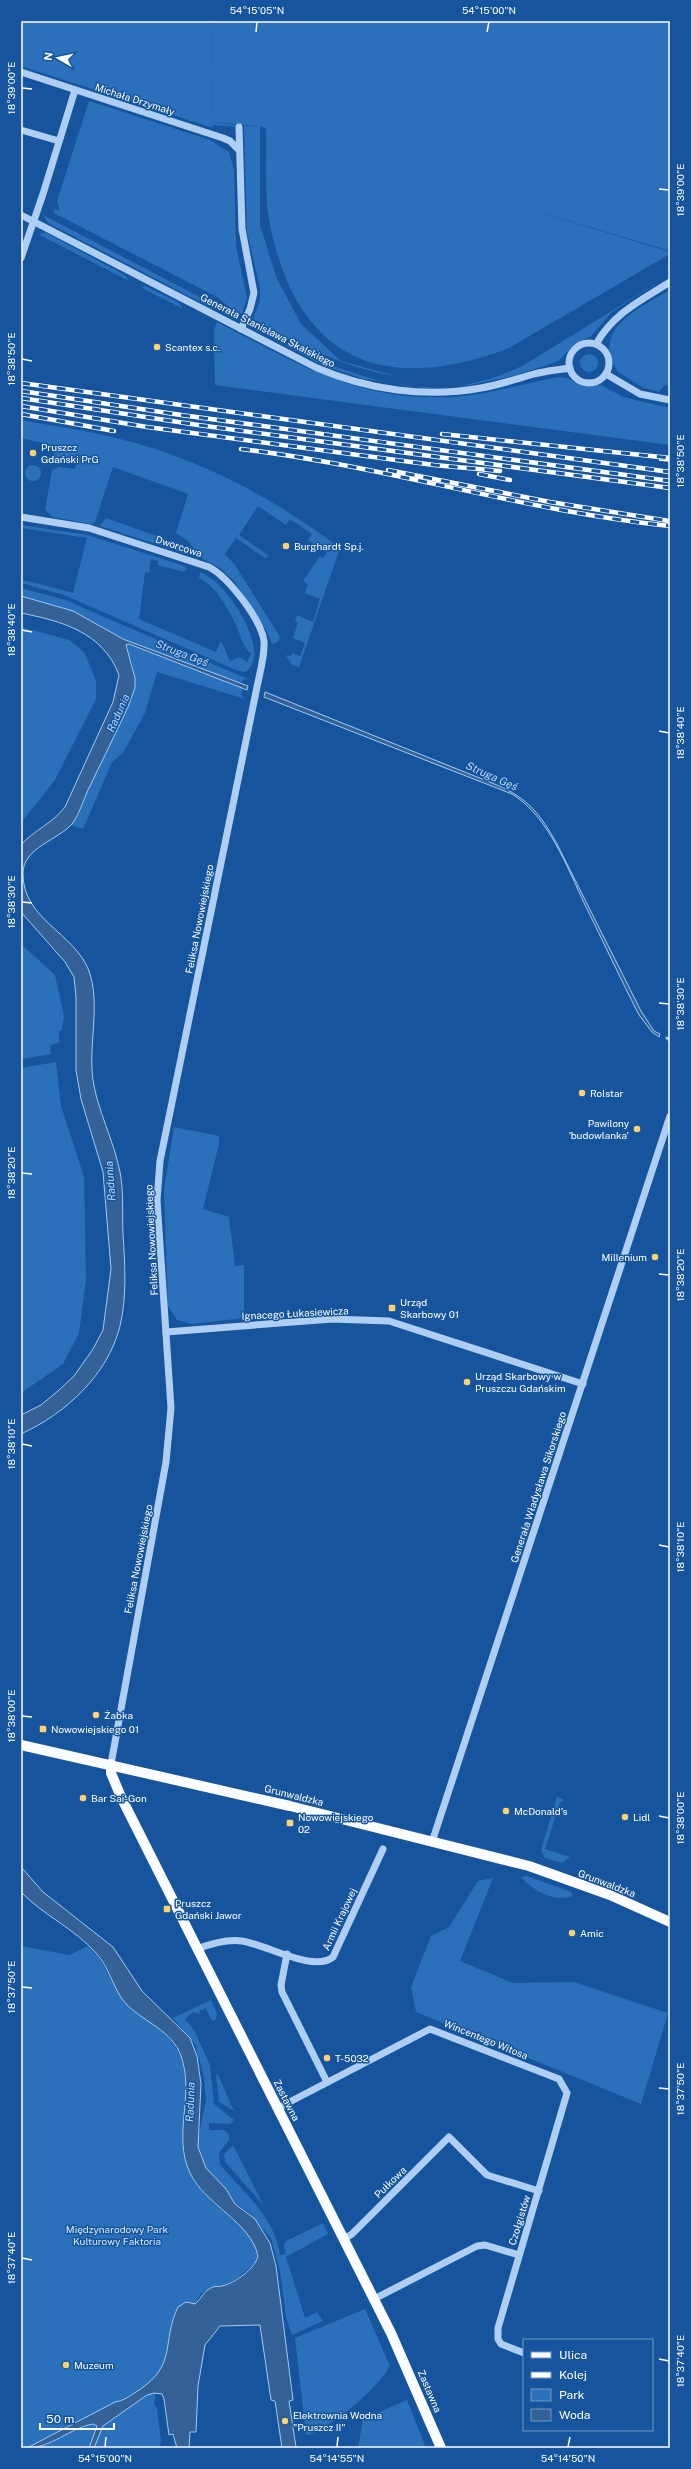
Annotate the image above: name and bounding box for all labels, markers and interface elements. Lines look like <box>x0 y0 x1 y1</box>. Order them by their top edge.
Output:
text: 54°15'05"N <box>230 4 284 16</box>
text: 54°15'00"N <box>462 4 516 16</box>
north arrow <box>38 38 78 78</box>
text: N <box>42 51 55 62</box>
text: 18°39'00"E <box>5 62 17 114</box>
street label: Michała Drzymały <box>94 80 177 118</box>
text: 18°39'00"E <box>674 164 686 216</box>
street label: Generała Stanisława Skalskiego <box>199 291 338 369</box>
text: 18°38'50"E <box>5 332 17 386</box>
place label: Scantex s.c. <box>165 341 220 353</box>
marker: Scantex s.c. <box>152 342 162 352</box>
text: 18°38'50"E <box>674 434 686 488</box>
place label: Pruszcz Gdański PrG <box>41 441 99 465</box>
marker: Pruszcz Gdański PrG <box>28 448 38 458</box>
street label: Dworcowa <box>154 533 204 559</box>
place label: Burghardt Sp.j. <box>294 540 364 552</box>
marker: Burghardt Sp.j. <box>281 541 291 551</box>
text: 18°38'40"E <box>5 603 17 657</box>
water label: Struga Gęś <box>154 637 211 669</box>
water label: Radunia <box>104 692 132 734</box>
text: 18°38'40"E <box>674 706 686 760</box>
water label: Struga Gęś <box>464 759 520 793</box>
street label: Feliksa Nowowiejskiego <box>183 863 216 975</box>
text: 18°38'30"E <box>5 875 17 929</box>
text: 18°38'30"E <box>674 977 686 1031</box>
place label: Rolstar <box>590 1087 623 1099</box>
marker: Rolstar <box>577 1088 587 1098</box>
place label: Pawilony 'budowlanka' <box>569 1117 630 1141</box>
marker: Pawilony 'budowlanka' <box>632 1124 642 1134</box>
text: 18°38'20"E <box>5 1147 17 1199</box>
water label: Radunia <box>103 1160 117 1201</box>
street label: Feliksa Nowowiejskiego <box>142 1184 160 1296</box>
text: 18°38'20"E <box>674 1249 686 1301</box>
place label: Millenium <box>602 1251 647 1263</box>
marker: Millenium <box>650 1252 660 1262</box>
place label: Urząd Skarbowy 01 <box>400 1296 459 1320</box>
marker: Urząd Skarbowy 01 <box>387 1303 397 1313</box>
street label: Ignacego Łukasiewicza <box>241 1304 349 1322</box>
place label: Urząd Skarbowy w Pruszczu Gdańskim <box>475 1370 566 1394</box>
marker: Urząd Skarbowy w Pruszczu Gdańskim <box>462 1377 472 1387</box>
street label: Generała Władysława Sikorskiego <box>508 1409 568 1564</box>
text: 18°38'10"E <box>5 1418 17 1470</box>
street label: Feliksa Nowowiejskiego <box>122 1503 155 1615</box>
text: 18°38'10"E <box>674 1521 686 1573</box>
text: 18°38'00"E <box>5 1690 17 1743</box>
place label: Żabka <box>104 1709 133 1721</box>
marker: Żabka <box>91 1710 101 1720</box>
place label: Nowowiejskiego 01 <box>51 1723 139 1735</box>
marker: Nowowiejskiego 01 <box>38 1724 48 1734</box>
street label: Grunwaldzka <box>263 1782 325 1808</box>
place label: Bar Sai-Gon <box>91 1792 147 1804</box>
text: 18°38'00"E <box>674 1792 686 1845</box>
marker: Bar Sai-Gon <box>78 1793 88 1803</box>
place label: McDonald's <box>514 1805 567 1817</box>
marker: McDonald's <box>501 1806 511 1816</box>
place label: Nowowiejskiego 02 <box>298 1811 374 1835</box>
place label: Lidl <box>633 1811 650 1823</box>
marker: Lidl <box>620 1812 630 1822</box>
marker: Nowowiejskiego 02 <box>285 1818 295 1828</box>
street label: Grunwaldzka <box>577 1867 637 1899</box>
street label: Armii Krajowej <box>319 1886 359 1952</box>
place label: Pruszcz Gdański Jawor <box>175 1897 242 1921</box>
marker: Pruszcz Gdański Jawor <box>162 1904 172 1914</box>
place label: Amic <box>580 1927 604 1939</box>
marker: Amic <box>567 1928 577 1938</box>
text: 18°37'50"E <box>5 1961 17 2013</box>
street label: Wincentego Witosa <box>442 2017 530 2061</box>
place label: T-5032 <box>335 2052 369 2064</box>
marker: T-5032 <box>322 2053 332 2063</box>
text: 18°37'50"E <box>674 2063 686 2115</box>
street label: Zastawna <box>271 2077 303 2123</box>
water label: Radunia <box>183 2082 197 2122</box>
street label: Pułkowa <box>371 2164 409 2200</box>
street label: Czołgistów <box>506 2193 532 2246</box>
park label: Międzynarodowy Park Kulturowy Faktoria <box>66 2223 169 2247</box>
text: 18°37'40"E <box>5 2232 17 2284</box>
text: 18°37'40"E <box>674 2335 686 2387</box>
legend <box>523 2339 653 2431</box>
text: Ulica <box>559 2348 587 2362</box>
place label: Muzeum <box>74 2359 114 2371</box>
marker: Muzeum <box>61 2360 71 2370</box>
street label: Zastawna <box>416 2368 444 2414</box>
text: Kolej <box>559 2368 587 2382</box>
text: Park <box>559 2388 585 2402</box>
scale bar <box>40 2405 114 2431</box>
text: Woda <box>559 2408 590 2422</box>
place label: Elektrownia Wodna "Pruszcz II" <box>293 2409 382 2433</box>
text: 50 m <box>46 2412 74 2426</box>
marker: Elektrownia Wodna "Pruszcz II" <box>280 2416 290 2426</box>
text: 54°15'00"N <box>78 2452 132 2464</box>
text: 54°14'55"N <box>310 2452 364 2464</box>
text: 54°14'50"N <box>541 2452 595 2464</box>

